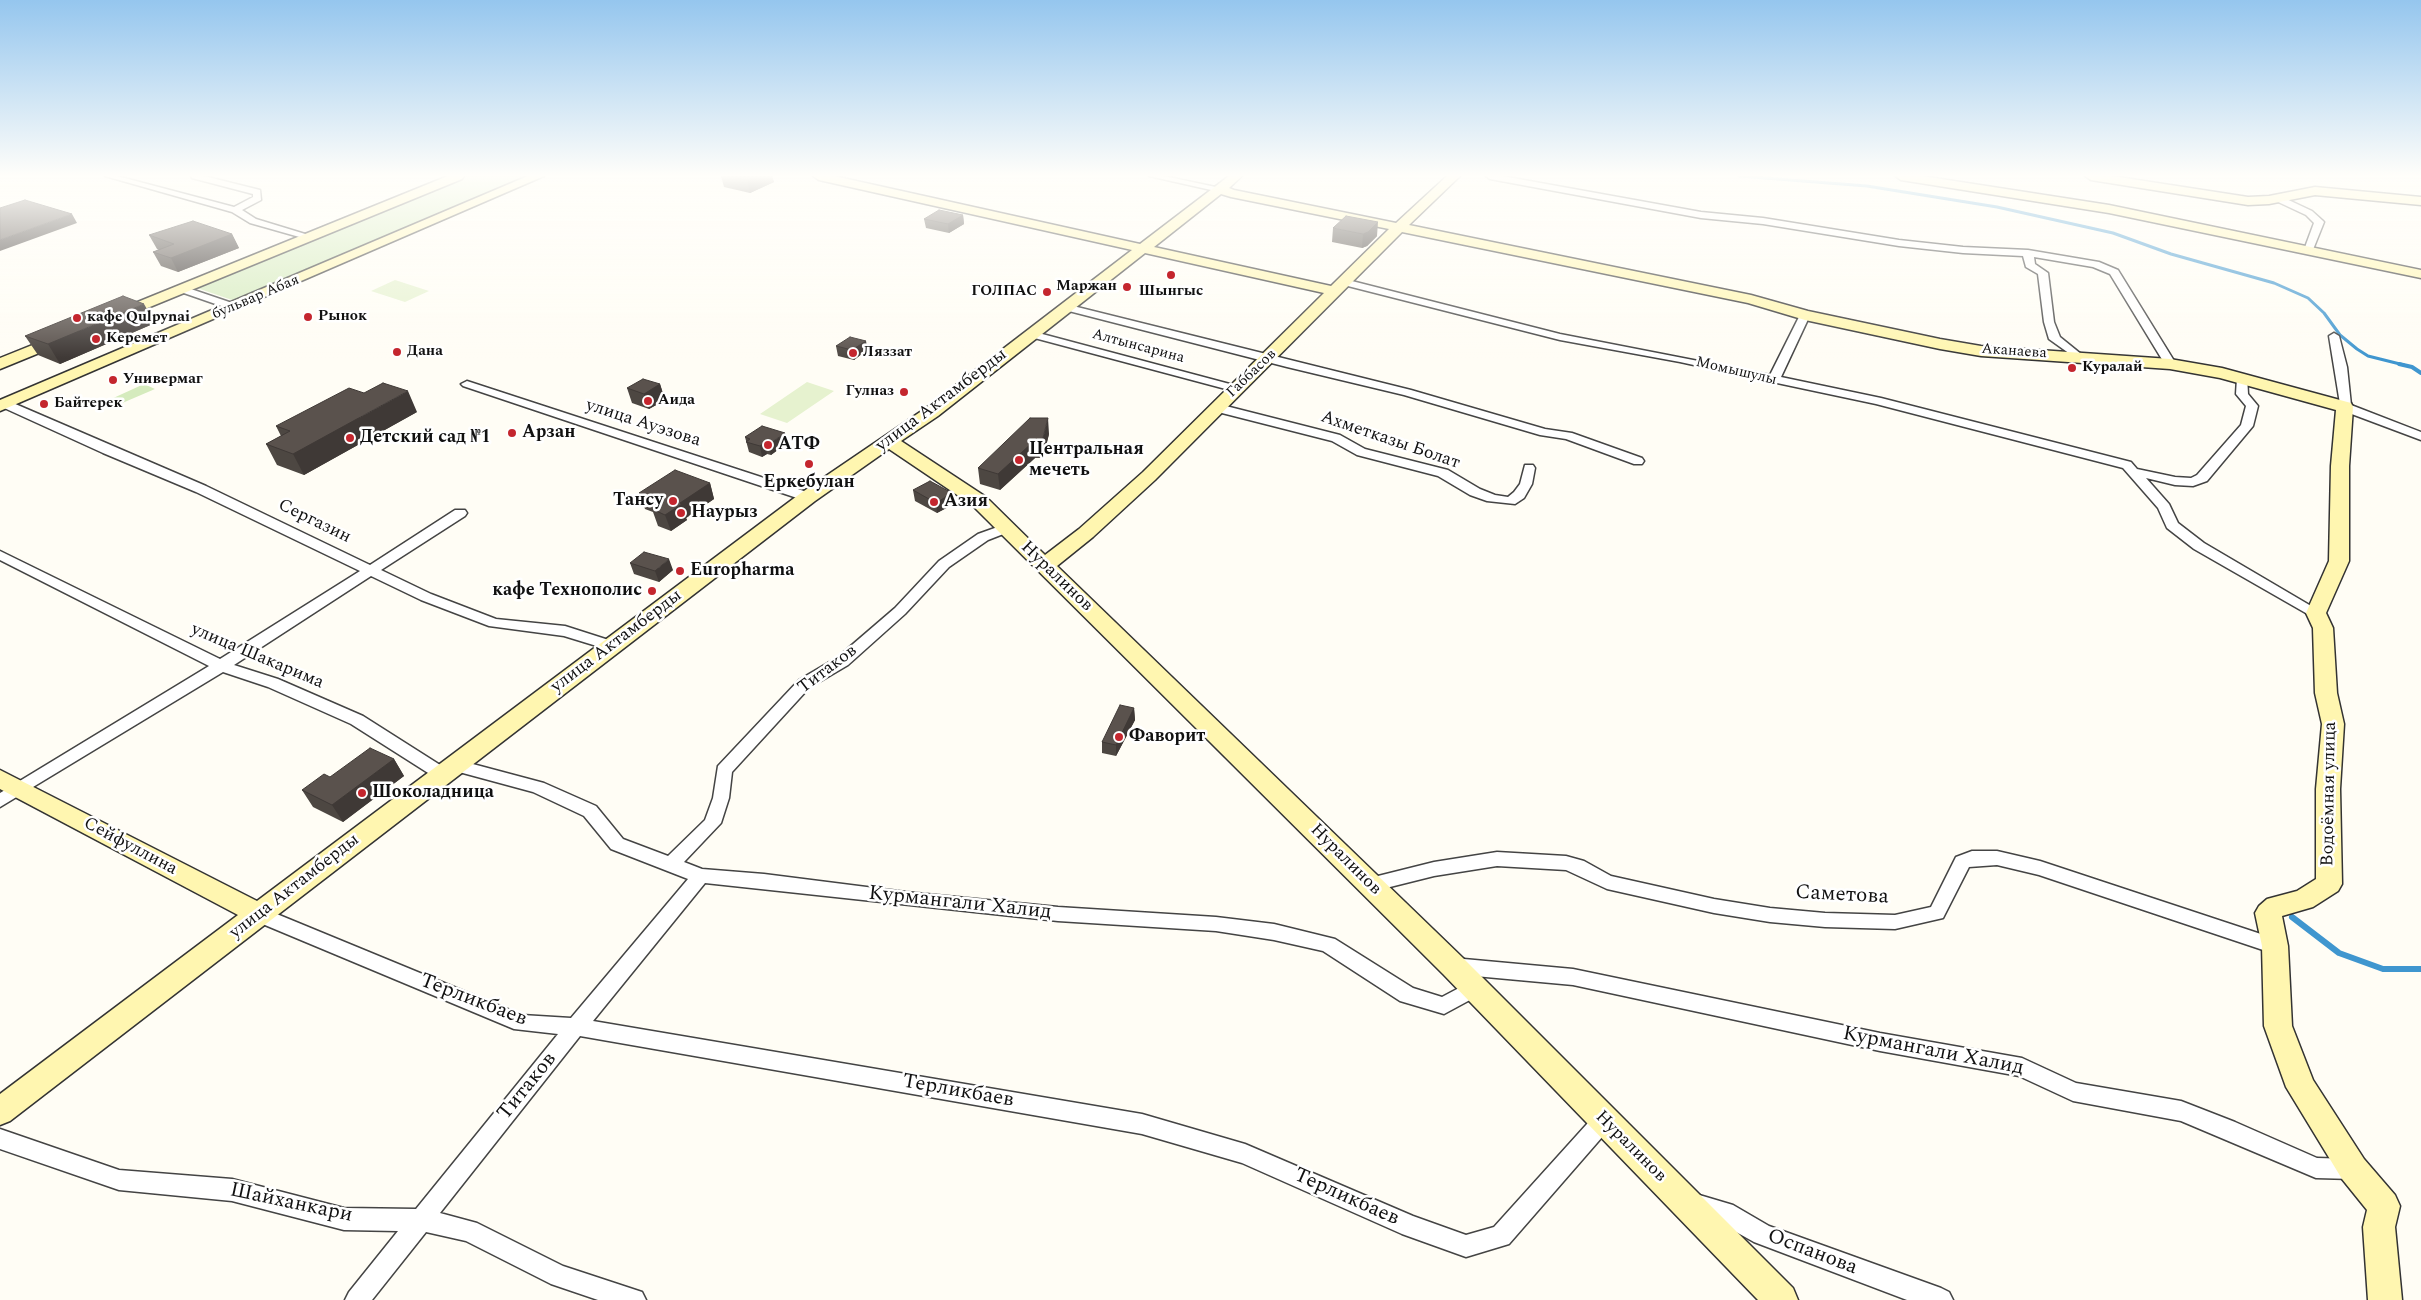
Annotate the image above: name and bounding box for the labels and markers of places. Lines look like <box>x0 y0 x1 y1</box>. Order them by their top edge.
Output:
marker: Шынгыс <box>1165 269 1177 281</box>
place label: Маржан <box>1056 278 1117 296</box>
marker: Маржан <box>1121 281 1133 293</box>
place label: ГОЛПАС <box>971 283 1037 301</box>
place label: Шынгыс <box>1139 283 1203 301</box>
marker: ГОЛПАС <box>1041 286 1053 298</box>
place label: Рынок <box>318 308 367 326</box>
place label: кафе Qulpynai <box>87 309 190 327</box>
marker: Рынок <box>302 311 314 323</box>
marker: кафе Qulpynai <box>71 312 83 324</box>
place label: Керемет <box>106 330 167 348</box>
marker: Керемет <box>90 333 102 345</box>
place label: Дана <box>407 343 443 361</box>
place label: Ляззат <box>863 344 912 362</box>
marker: Дана <box>391 346 403 358</box>
marker: Ляззат <box>847 347 859 359</box>
place label: Куралай <box>2082 359 2143 377</box>
marker: Куралай <box>2066 362 2078 374</box>
place label: Универмаг <box>123 371 203 389</box>
marker: Универмаг <box>107 374 119 386</box>
place label: Гулназ <box>845 383 894 401</box>
marker: Гулназ <box>898 386 910 398</box>
place label: Аида <box>658 392 695 410</box>
place label: Байтерек <box>54 395 123 413</box>
marker: Аида <box>642 395 654 407</box>
marker: Байтерек <box>38 398 50 410</box>
place label: Арзан <box>522 422 576 444</box>
place label: Детский сад №1 <box>360 427 491 449</box>
marker: Арзан <box>506 427 518 439</box>
marker: Детский сад №1 <box>344 432 356 444</box>
place label: АТФ <box>778 434 820 456</box>
marker: АТФ <box>762 439 774 451</box>
place label: Центральная мечеть <box>1029 439 1144 482</box>
marker: Центральная мечеть <box>1013 454 1025 466</box>
marker: Еркебулан <box>803 458 815 470</box>
place label: Еркебулан <box>763 472 855 494</box>
place label: Тансу <box>613 490 663 512</box>
place label: Азия <box>944 491 988 513</box>
marker: Тансу <box>667 495 679 507</box>
marker: Азия <box>928 496 940 508</box>
place label: Наурыз <box>691 502 758 524</box>
marker: Наурыз <box>675 507 687 519</box>
place label: Europharma <box>690 560 794 582</box>
marker: Europharma <box>674 565 686 577</box>
place label: кафе Технополис <box>492 580 642 602</box>
marker: кафе Технополис <box>646 585 658 597</box>
place label: Фаворит <box>1129 726 1205 748</box>
marker: Фаворит <box>1113 731 1125 743</box>
place label: Шоколадница <box>372 782 494 804</box>
marker: Шоколадница <box>356 787 368 799</box>

